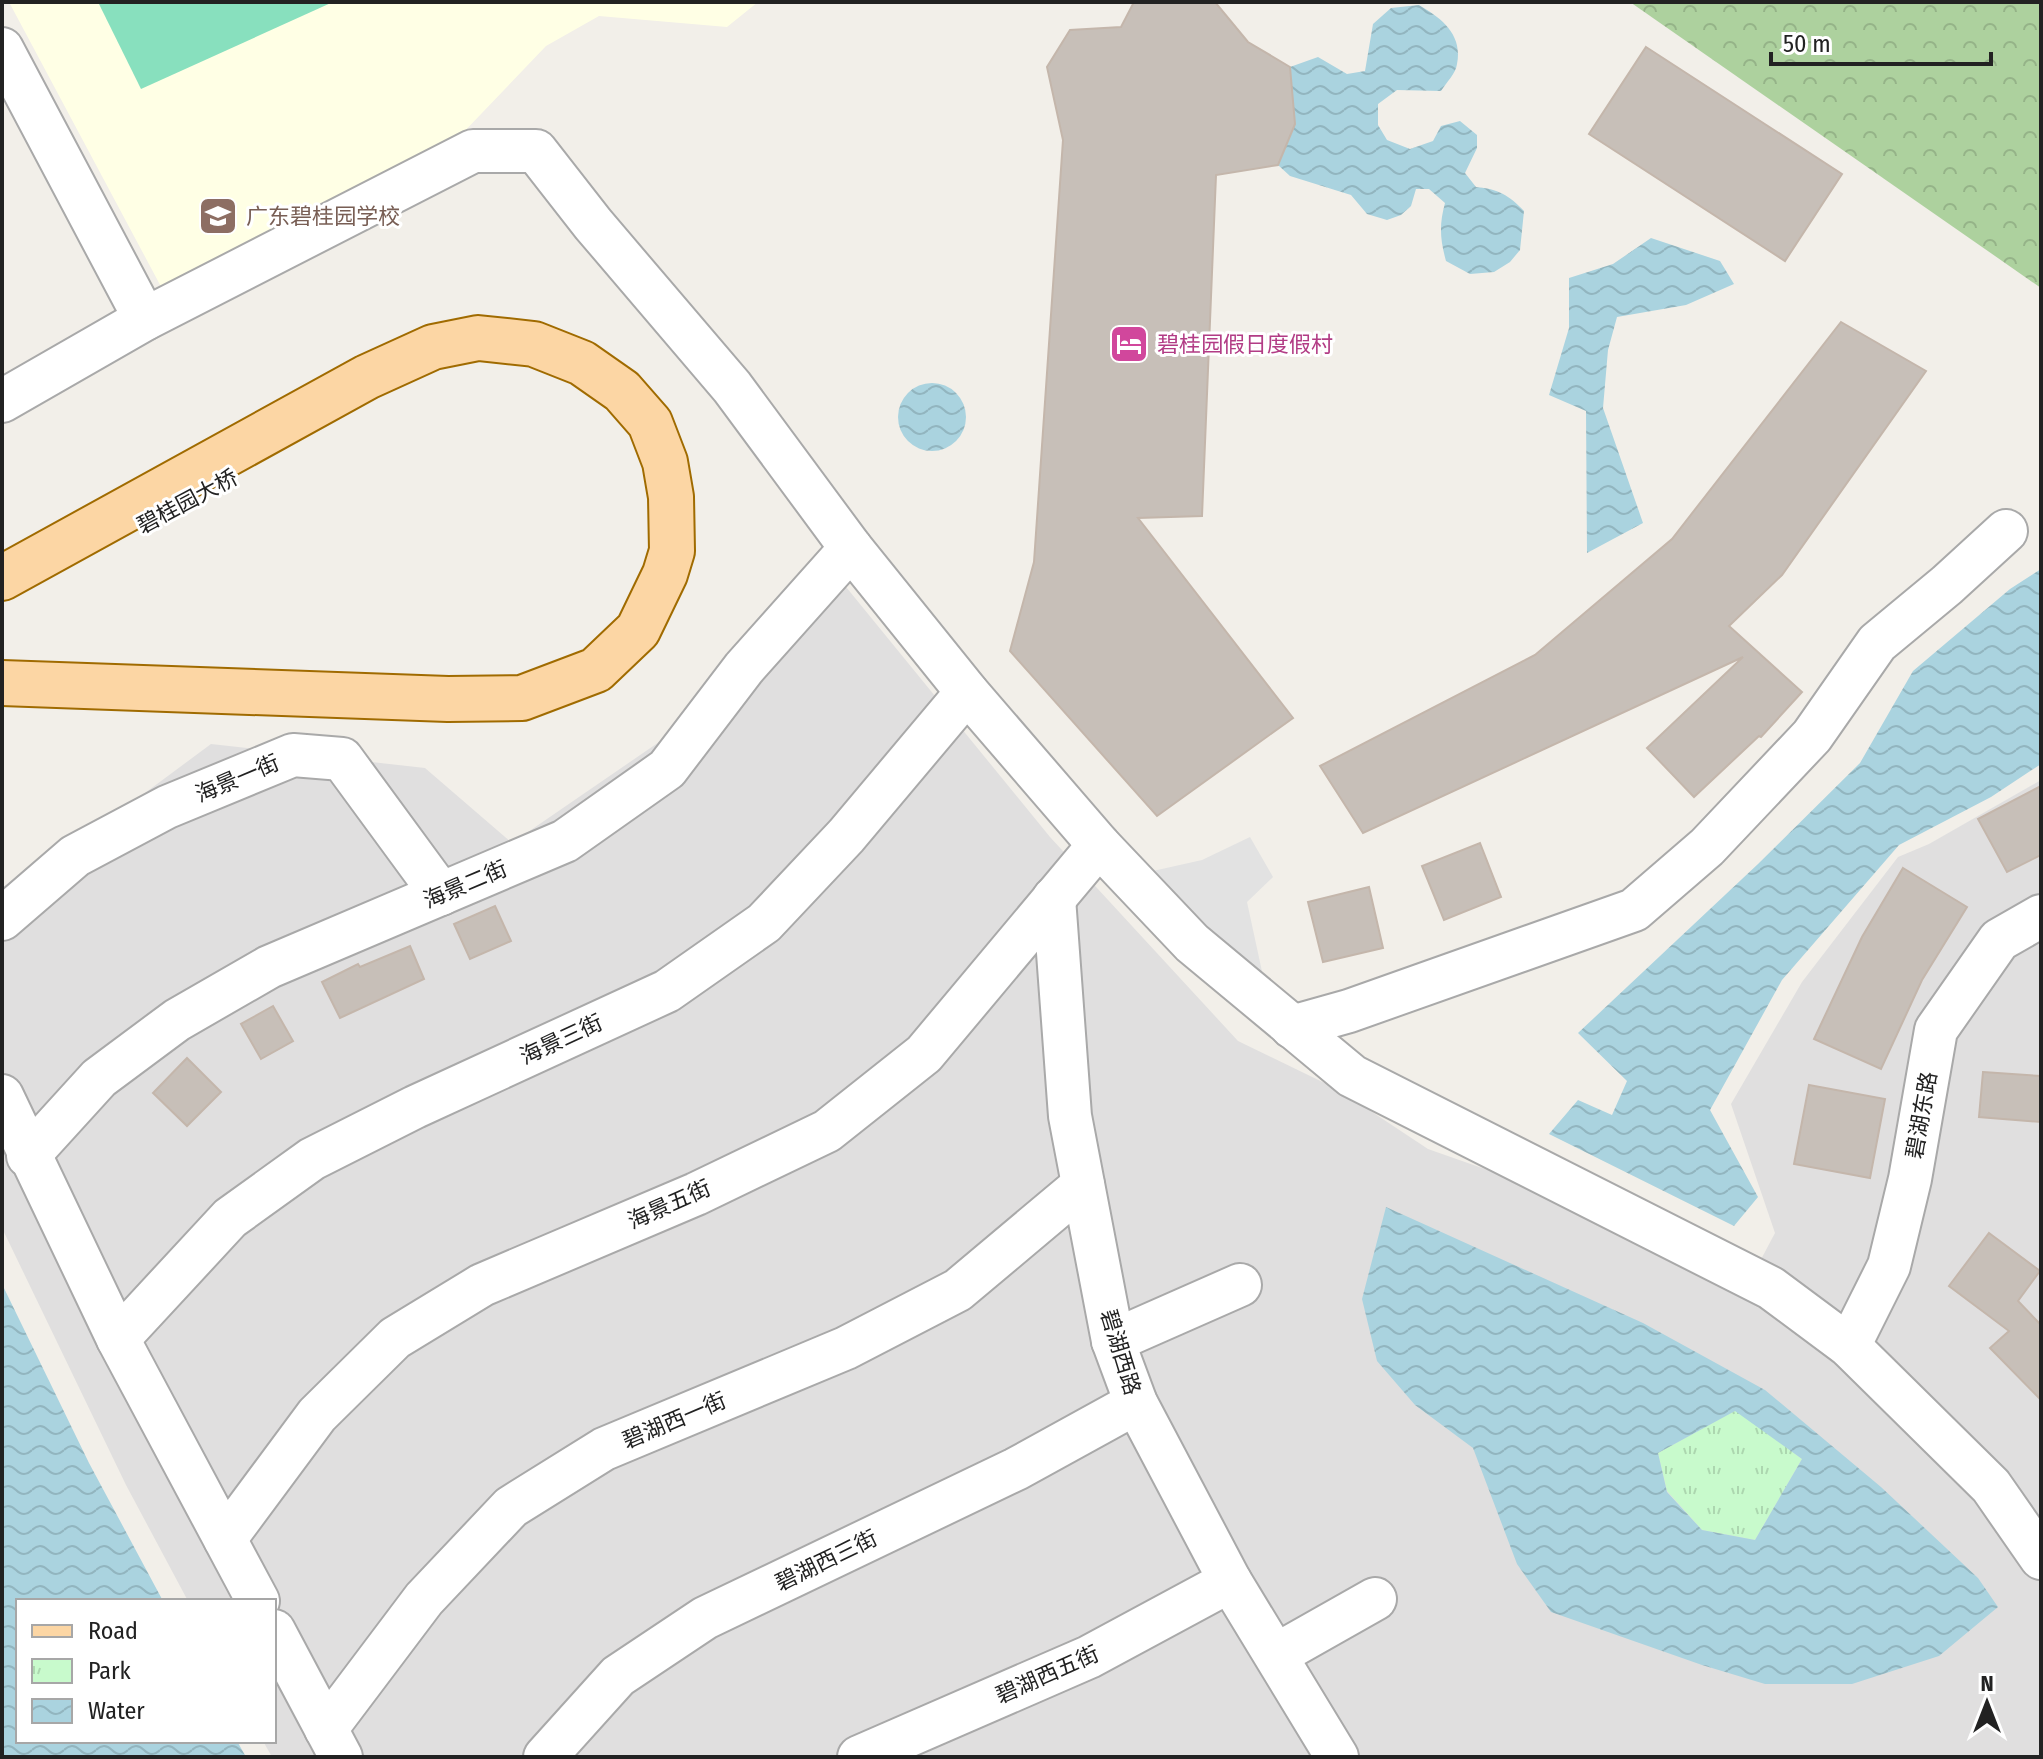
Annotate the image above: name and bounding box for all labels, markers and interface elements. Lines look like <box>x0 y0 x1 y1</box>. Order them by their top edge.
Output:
scale bar <box>1771 16 1991 66</box>
text: 50 m <box>1783 30 1831 58</box>
school or university icon: 广东碧桂园学校 <box>197 195 239 237</box>
place label: 广东碧桂园学校 <box>246 203 400 230</box>
hotel icon: 碧桂园假日度假村 <box>1108 323 1150 365</box>
place label: 碧桂园假日度假村 <box>1157 331 1333 358</box>
street label: 碧桂园大桥 <box>132 464 242 539</box>
street label: 海景一街 <box>191 749 283 808</box>
street label: 海景二街 <box>419 855 511 914</box>
street label: 海景三街 <box>516 1009 607 1070</box>
street label: 碧湖东路 <box>1901 1069 1942 1161</box>
street label: 海景五街 <box>624 1174 715 1235</box>
street label: 碧湖西路 <box>1095 1306 1146 1398</box>
street label: 碧湖西一街 <box>618 1387 730 1454</box>
street label: 碧湖西三街 <box>771 1524 882 1597</box>
legend <box>16 1599 276 1743</box>
text: Road <box>88 1617 138 1645</box>
street label: 碧湖西五街 <box>991 1640 1103 1709</box>
text: Park <box>88 1657 131 1685</box>
north arrow <box>1947 1663 2027 1743</box>
text: N <box>1980 1670 1994 1697</box>
text: Water <box>88 1697 145 1725</box>

